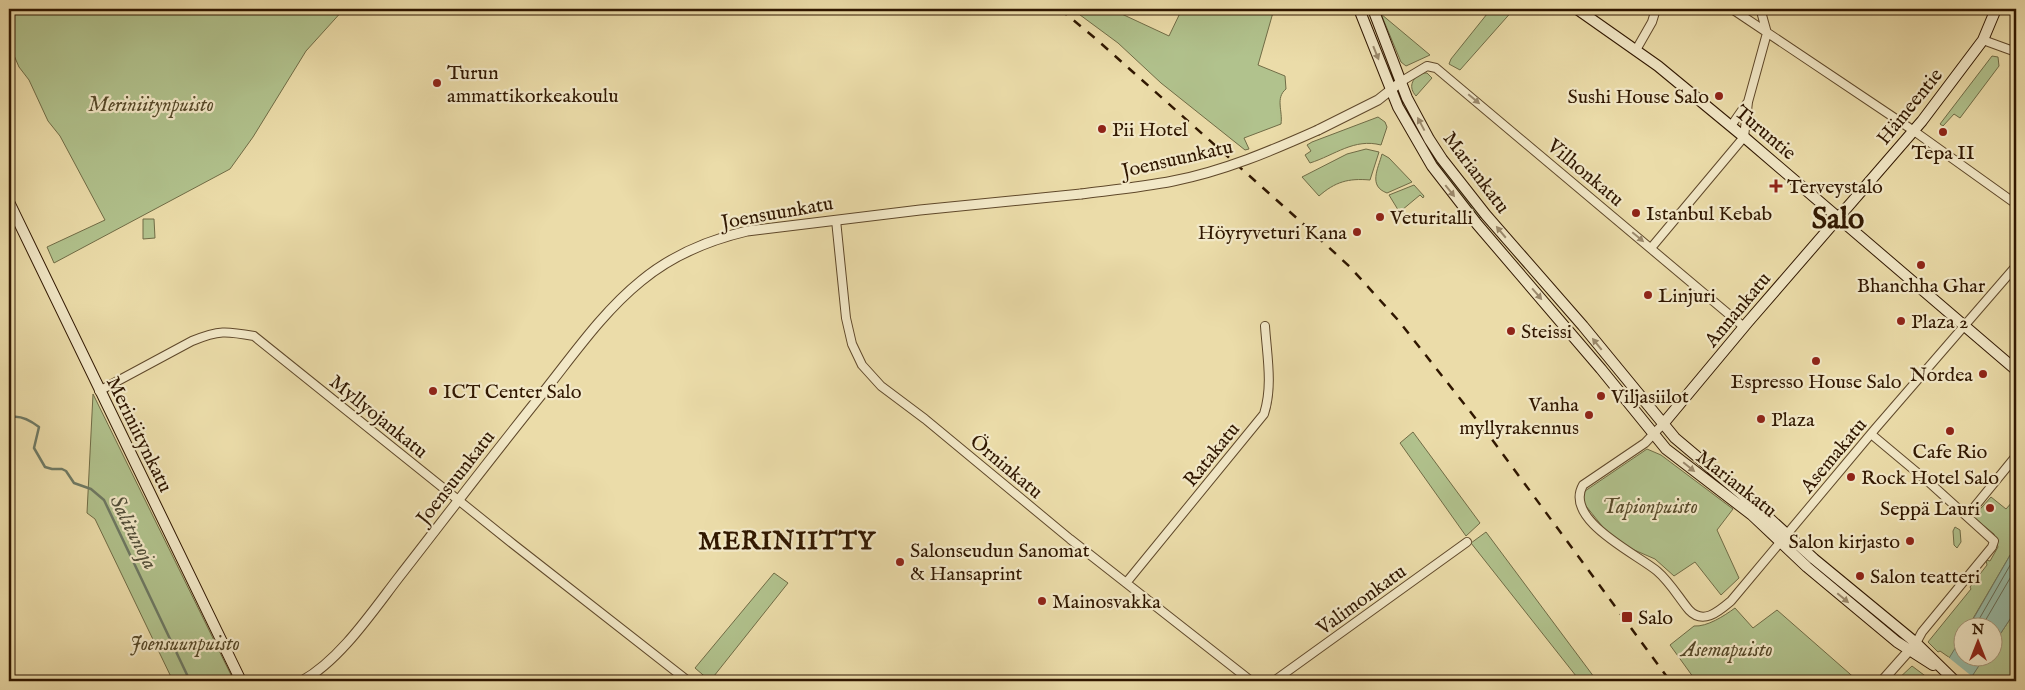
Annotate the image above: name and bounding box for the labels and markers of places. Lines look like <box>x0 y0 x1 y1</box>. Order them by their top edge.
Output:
place label: Turun ammattikorkeakoulu <box>447 61 619 109</box>
marker: Turun ammattikorkeakoulu <box>431 77 443 89</box>
place label: Sushi House Salo <box>1567 85 1709 110</box>
marker: Sushi House Salo <box>1713 90 1725 102</box>
place label: Pii Hotel <box>1112 118 1188 143</box>
marker: Pii Hotel <box>1096 123 1108 135</box>
marker: Tepa II <box>1937 126 1949 138</box>
place label: Tepa II <box>1911 141 1975 166</box>
place label: Terveystalo <box>1787 175 1883 200</box>
marker: Terveystalo <box>1769 179 1783 193</box>
place label: Istanbul Kebab <box>1646 202 1773 227</box>
place label: Veturitalli <box>1389 206 1473 231</box>
marker: Istanbul Kebab <box>1630 207 1642 219</box>
marker: Veturitalli <box>1374 211 1386 223</box>
place label: Höyryveturi Kana <box>1198 221 1347 246</box>
marker: Höyryveturi Kana <box>1351 226 1363 238</box>
marker: Bhanchha Ghar <box>1915 259 1927 271</box>
place label: Bhanchha Ghar <box>1857 274 1986 299</box>
place label: Linjuri <box>1658 284 1716 309</box>
marker: Linjuri <box>1642 289 1654 301</box>
place label: Plaza 2 <box>1911 310 1968 335</box>
marker: Plaza 2 <box>1895 315 1907 327</box>
place label: Steissi <box>1521 320 1572 345</box>
marker: Steissi <box>1505 325 1517 337</box>
marker: Espresso House Salo <box>1810 355 1822 367</box>
place label: Nordea <box>1910 363 1973 388</box>
marker: Nordea <box>1977 368 1989 380</box>
place label: Espresso House Salo <box>1731 370 1902 395</box>
place label: ICT Center Salo <box>443 380 582 405</box>
marker: ICT Center Salo <box>427 385 439 397</box>
place label: Viljasiilot <box>1610 385 1689 410</box>
marker: Viljasiilot <box>1595 390 1607 402</box>
place label: Vanha myllyrakennus <box>1459 393 1579 441</box>
place label: Plaza <box>1771 408 1815 433</box>
marker: Vanha myllyrakennus <box>1583 409 1595 421</box>
marker: Plaza <box>1755 413 1767 425</box>
marker: Cafe Rio <box>1944 425 1956 437</box>
place label: Cafe Rio <box>1913 440 1988 465</box>
place label: Rock Hotel Salo <box>1861 466 1999 491</box>
marker: Rock Hotel Salo <box>1845 471 1857 483</box>
place label: Seppä Lauri <box>1880 497 1980 522</box>
marker: Seppä Lauri <box>1984 502 1996 514</box>
place label: Salon kirjasto <box>1789 530 1900 555</box>
marker: Salon kirjasto <box>1904 535 1916 547</box>
place label: Salonseudun Sanomat & Hansaprint <box>910 539 1090 587</box>
marker: Salonseudun Sanomat & Hansaprint <box>894 556 906 568</box>
place label: Salon teatteri <box>1870 565 1980 590</box>
marker: Salon teatteri <box>1854 570 1866 582</box>
place label: Mainosvakka <box>1052 590 1161 615</box>
marker: Mainosvakka <box>1036 595 1048 607</box>
place label: Salo <box>1638 606 1673 631</box>
marker: Salo <box>1620 610 1634 624</box>

